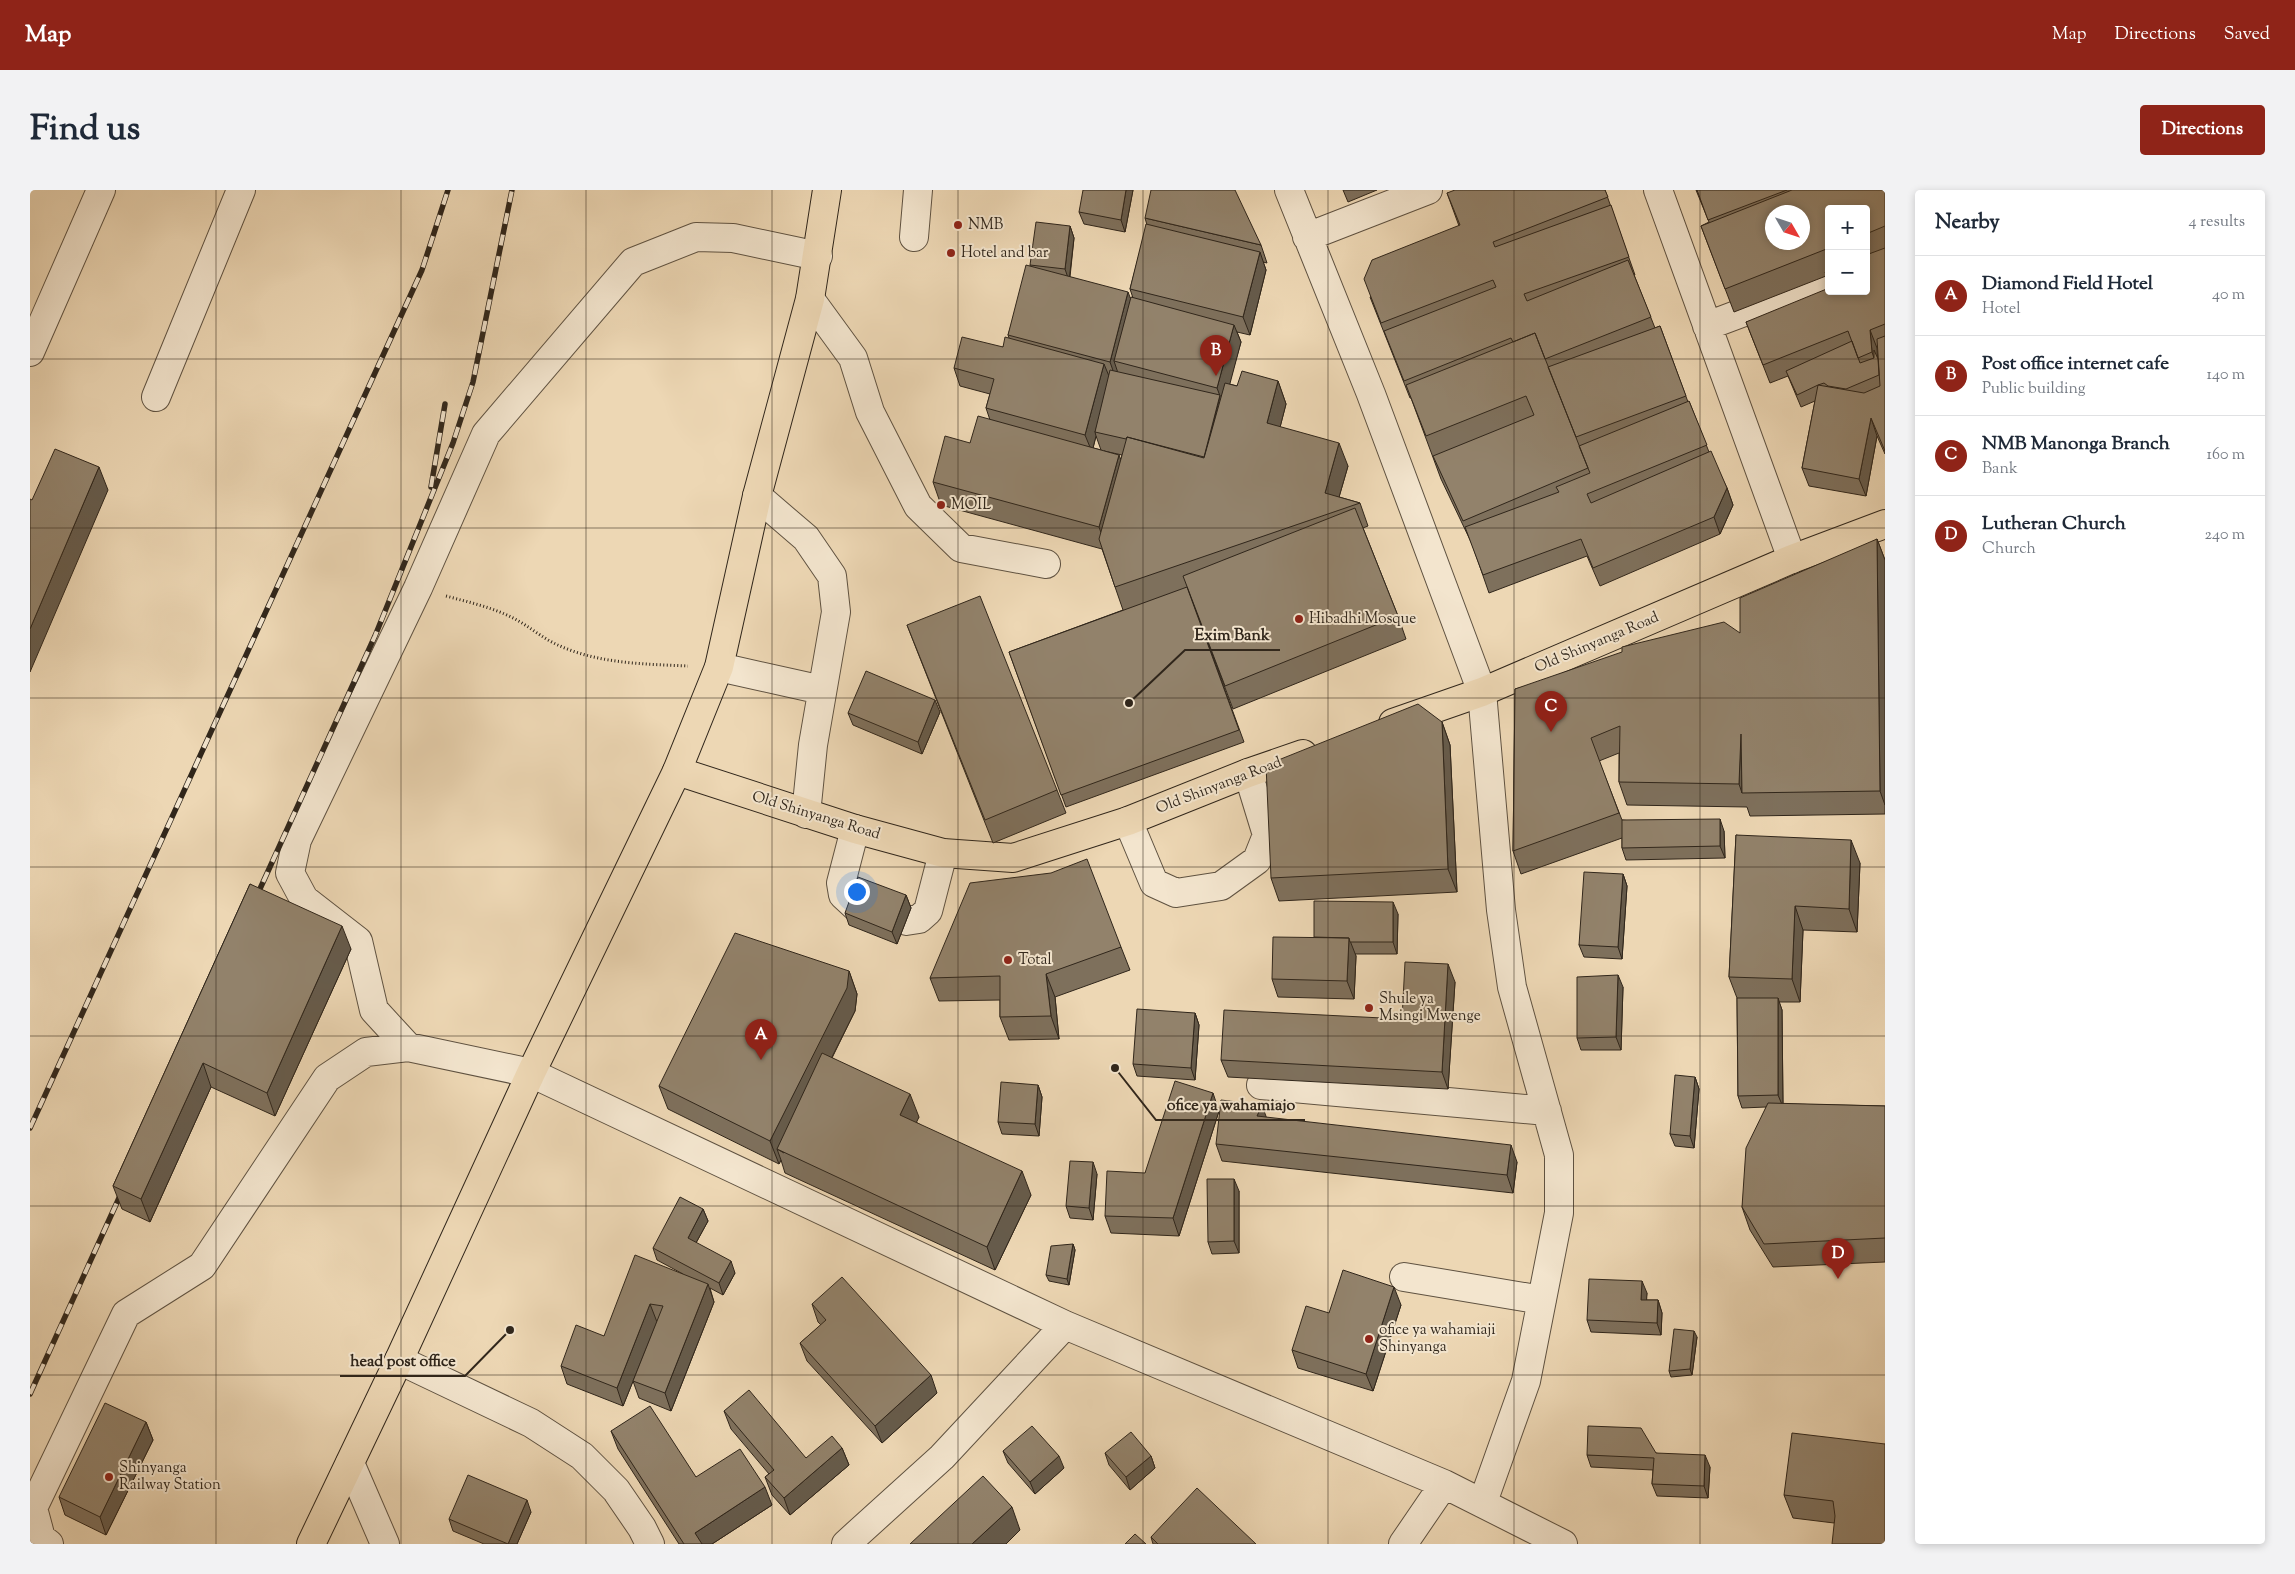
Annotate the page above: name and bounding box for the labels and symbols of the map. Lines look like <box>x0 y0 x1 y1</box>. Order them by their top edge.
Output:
north arrow <box>1765 205 1810 250</box>
place label: NMB <box>968 215 1004 236</box>
marker: NMB <box>952 219 964 231</box>
place label: Hotel and bar <box>961 243 1049 264</box>
marker: Hotel and bar <box>945 247 957 259</box>
pin: B <box>1200 335 1232 376</box>
place label: MOIL <box>951 495 991 516</box>
marker: MOIL <box>935 499 947 511</box>
street label: Old Shinyanga Road <box>1532 607 1663 679</box>
place label: Hibadhi Mosque <box>1309 609 1416 630</box>
marker: Hibadhi Mosque <box>1293 613 1305 625</box>
callout: Exim Bank <box>1185 619 1280 650</box>
text: Exim Bank <box>1194 625 1270 648</box>
pin: C <box>1535 691 1567 732</box>
street label: Old Shinyanga Road <box>1153 752 1285 820</box>
street label: Old Shinyanga Road <box>749 786 883 846</box>
your location <box>844 879 870 905</box>
place label: Total <box>1018 950 1052 971</box>
marker: Total <box>1002 954 1014 966</box>
place label: Shule ya Msingi Mwenge <box>1379 989 1481 1027</box>
marker: Shule ya Msingi Mwenge <box>1363 1002 1375 1014</box>
pin: A <box>745 1019 777 1060</box>
callout: ofice ya wahamiajo <box>1156 1089 1305 1120</box>
text: ofice ya wahamiajo <box>1167 1095 1296 1118</box>
pin: D <box>1822 1238 1854 1279</box>
place label: ofice ya wahamiaji Shinyanga <box>1379 1320 1496 1358</box>
marker: ofice ya wahamiaji Shinyanga <box>1363 1333 1375 1345</box>
callout: head post office <box>340 1345 465 1376</box>
text: head post office <box>350 1351 456 1374</box>
place label: Shinyanga Railway Station <box>119 1458 221 1496</box>
marker: Shinyanga Railway Station <box>103 1471 115 1483</box>

